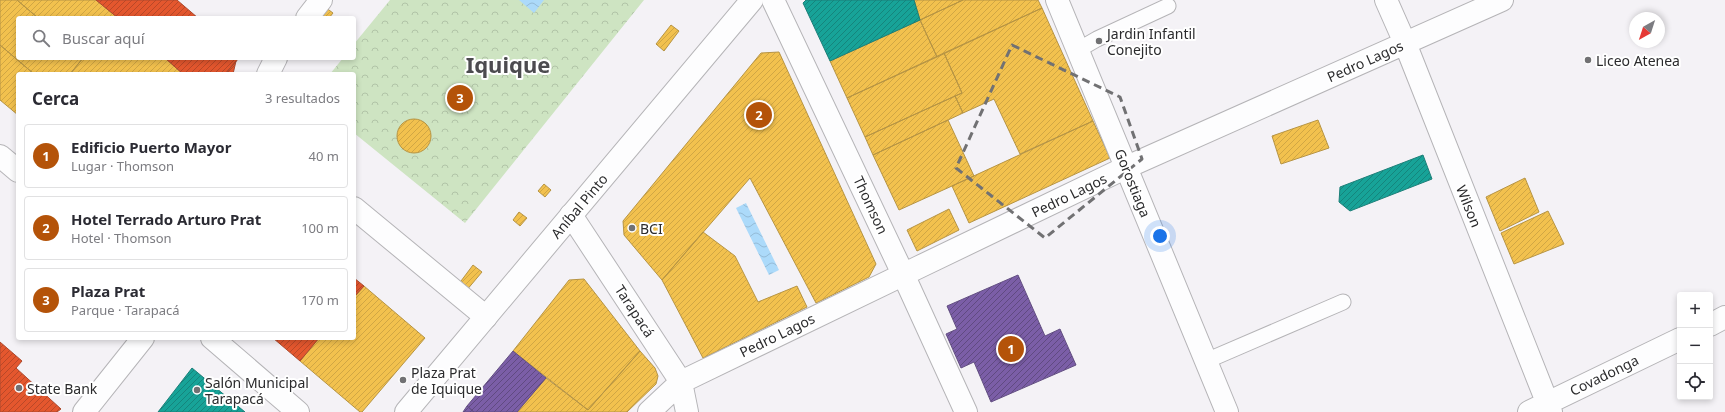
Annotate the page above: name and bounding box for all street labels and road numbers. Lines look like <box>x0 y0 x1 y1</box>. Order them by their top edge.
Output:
street label: Pedro Lagos <box>1324 36 1406 86</box>
street label: Gorostiaga <box>1111 146 1155 220</box>
street label: Pedro Lagos <box>1028 168 1110 221</box>
street label: Aníbal Pinto <box>546 170 612 242</box>
street label: Thomson <box>849 173 893 237</box>
street label: Wilson <box>1452 182 1486 230</box>
street label: Tarapacá <box>611 281 659 341</box>
street label: Pedro Lagos <box>736 308 818 361</box>
street label: Covadonga <box>1566 350 1642 400</box>

